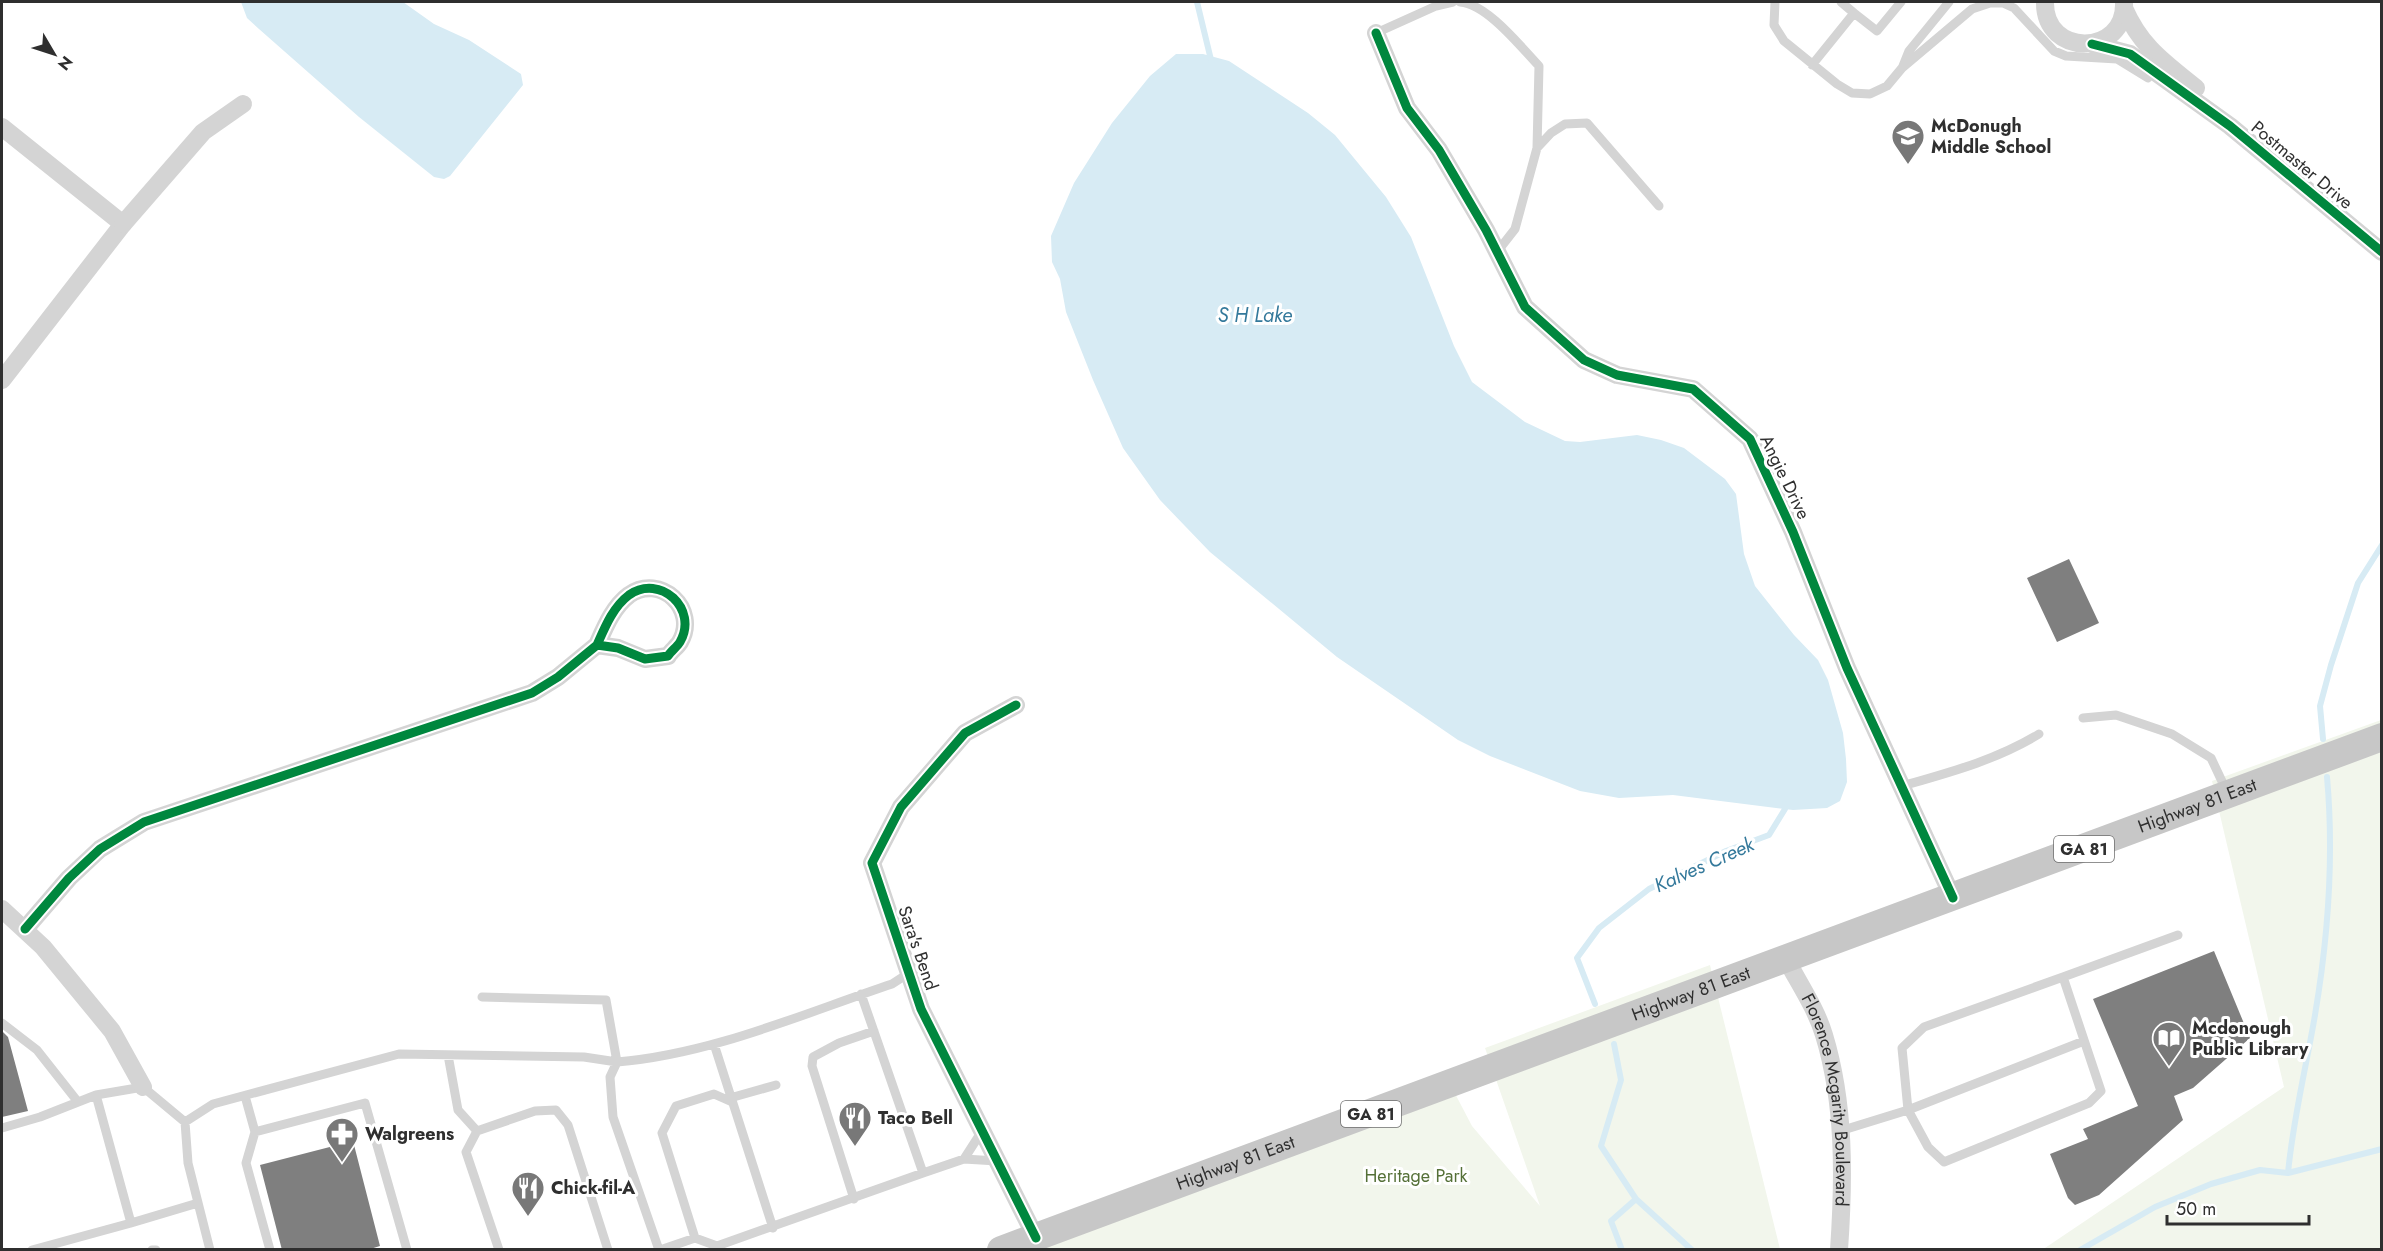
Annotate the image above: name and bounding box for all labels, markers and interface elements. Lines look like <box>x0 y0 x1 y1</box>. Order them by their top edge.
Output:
north arrow <box>24 24 84 84</box>
text: N <box>52 51 78 75</box>
place label: McDonugh Middle School <box>1931 113 2051 160</box>
street label: Postmaster Drive <box>2245 115 2359 215</box>
school or university icon: McDonugh Middle School <box>1890 118 1926 165</box>
water label: S H Lake <box>1218 301 1292 330</box>
street label: Angie Drive <box>1753 430 1817 524</box>
street label: Highway 81 East <box>2134 772 2261 840</box>
water label: Kalves Creek <box>1649 829 1760 900</box>
road number: GA 81 <box>2054 836 2114 862</box>
street label: Sara's Bend <box>891 902 945 994</box>
street label: Highway 81 East <box>1628 960 1755 1028</box>
street label: Florence Mcgarity Boulevard <box>1795 989 1855 1207</box>
place label: Mcdonough Public Library <box>2192 1015 2309 1062</box>
library icon: Mcdonough Public Library <box>2151 1020 2187 1067</box>
restaurant icon: Taco Bell <box>837 1100 873 1147</box>
road number: GA 81 <box>1341 1101 1401 1127</box>
place label: Taco Bell <box>878 1105 953 1131</box>
pharmacy icon: Walgreens <box>324 1116 360 1163</box>
place label: Walgreens <box>365 1121 454 1147</box>
street label: Highway 81 East <box>1172 1129 1299 1197</box>
park label: Heritage Park <box>1365 1163 1468 1189</box>
restaurant icon: Chick-fil-A <box>510 1170 546 1217</box>
place label: Chick-fil-A <box>551 1175 636 1201</box>
scale bar <box>2167 1188 2310 1226</box>
text: 50 m <box>2176 1196 2216 1222</box>

